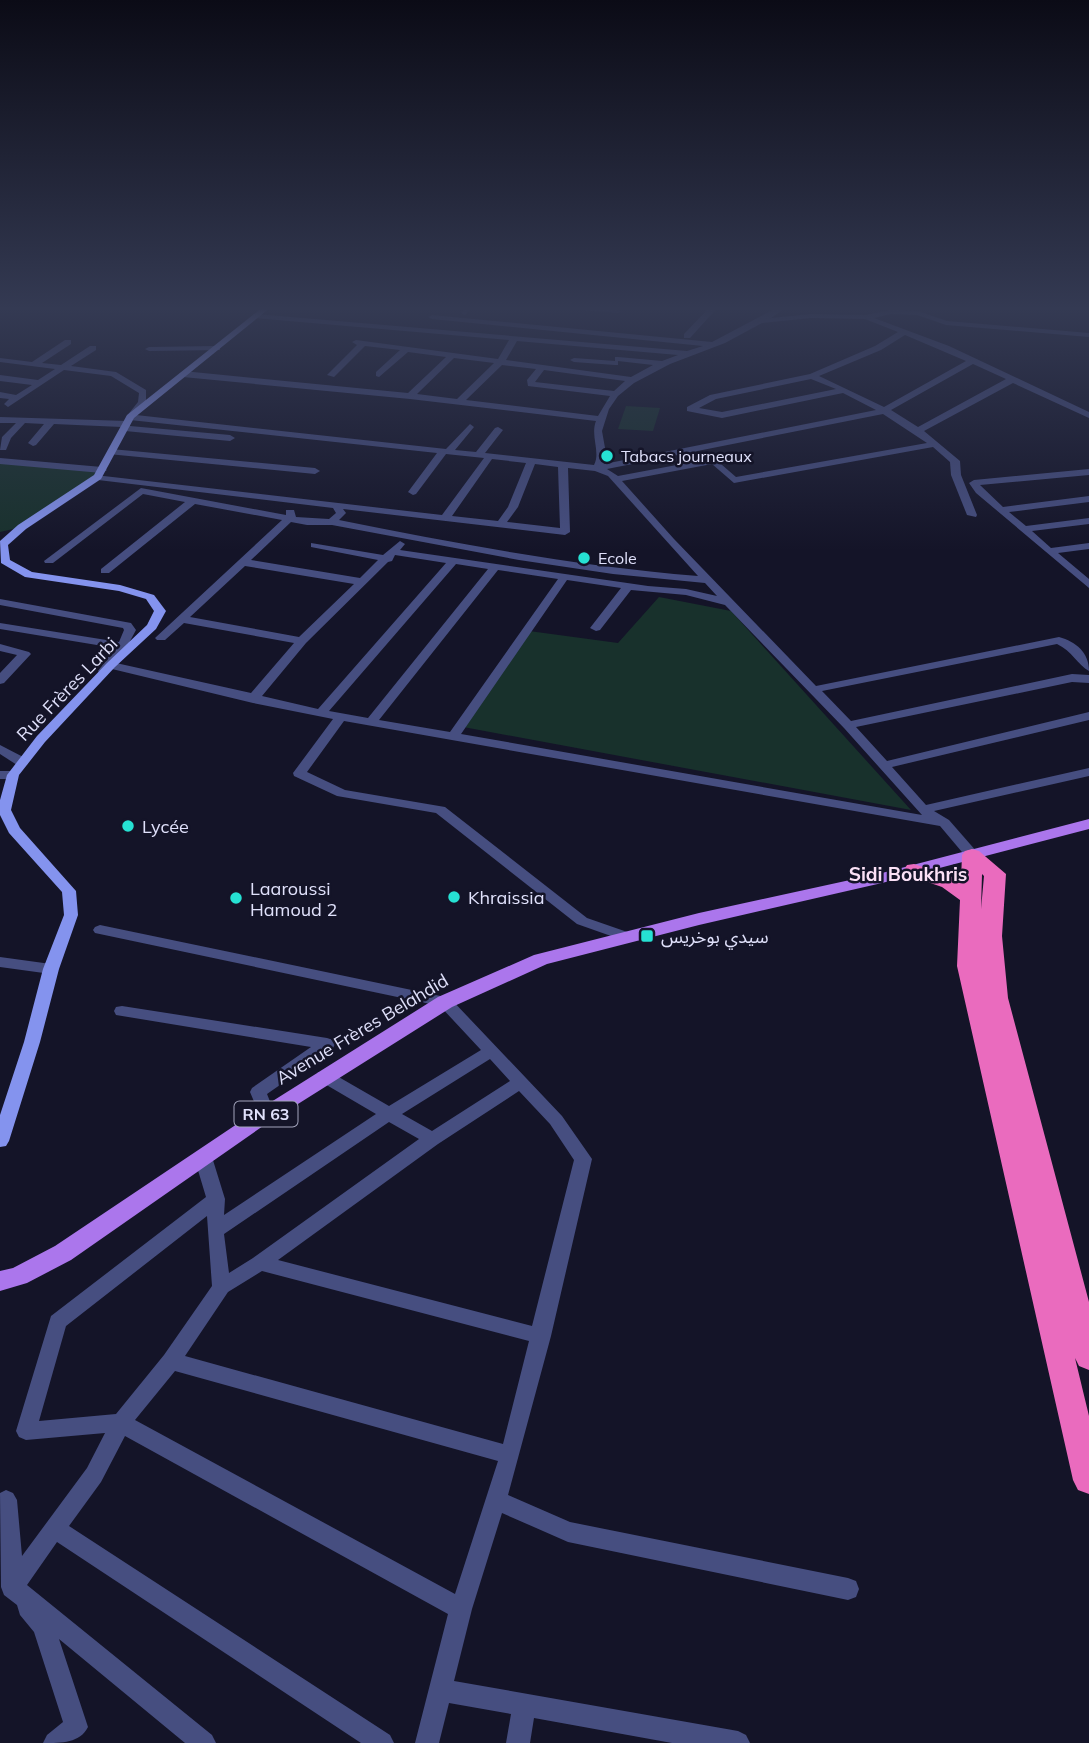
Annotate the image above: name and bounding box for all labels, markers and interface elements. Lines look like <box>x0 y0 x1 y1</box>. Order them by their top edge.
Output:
place label: Tabacs journeaux <box>621 446 752 466</box>
marker: Tabacs journeaux <box>599 448 615 464</box>
place label: Ecole <box>598 548 637 568</box>
marker: Ecole <box>576 550 592 566</box>
street label: Rue Frères Larbi <box>12 632 122 746</box>
place label: Lycée <box>142 815 189 838</box>
marker: Lycée <box>120 818 136 834</box>
district label: Sidi Boukhris <box>849 862 967 886</box>
place label: Laaroussi Hamoud 2 <box>250 877 337 921</box>
place label: Khraissia <box>468 886 544 909</box>
marker: Khraissia <box>446 889 462 905</box>
marker: Laaroussi Hamoud 2 <box>228 890 244 906</box>
place label: سيدي بوخريس <box>661 925 769 950</box>
marker: سيدي بوخريس <box>639 928 655 944</box>
street label: Avenue Frères Belahdid <box>272 968 452 1090</box>
road number: RN 63 <box>234 1102 298 1126</box>

